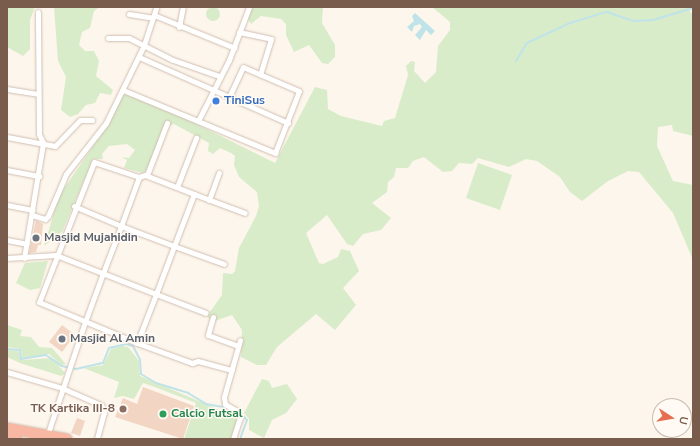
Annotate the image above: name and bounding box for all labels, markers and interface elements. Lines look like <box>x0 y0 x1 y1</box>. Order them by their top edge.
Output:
place label: TiniSus <box>224 94 265 108</box>
marker: TiniSus <box>211 96 221 106</box>
place label: Masjid Mujahidin <box>44 231 138 245</box>
marker: Masjid Mujahidin <box>31 233 41 243</box>
place label: Masjid Al Amin <box>70 332 155 346</box>
marker: Masjid Al Amin <box>57 334 67 344</box>
north arrow <box>652 398 692 438</box>
place label: TK Kartika III-8 <box>30 402 115 416</box>
marker: TK Kartika III-8 <box>118 404 128 414</box>
place label: Calcio Futsal <box>171 407 243 421</box>
marker: Calcio Futsal <box>158 409 168 419</box>
text: U <box>675 415 691 426</box>

